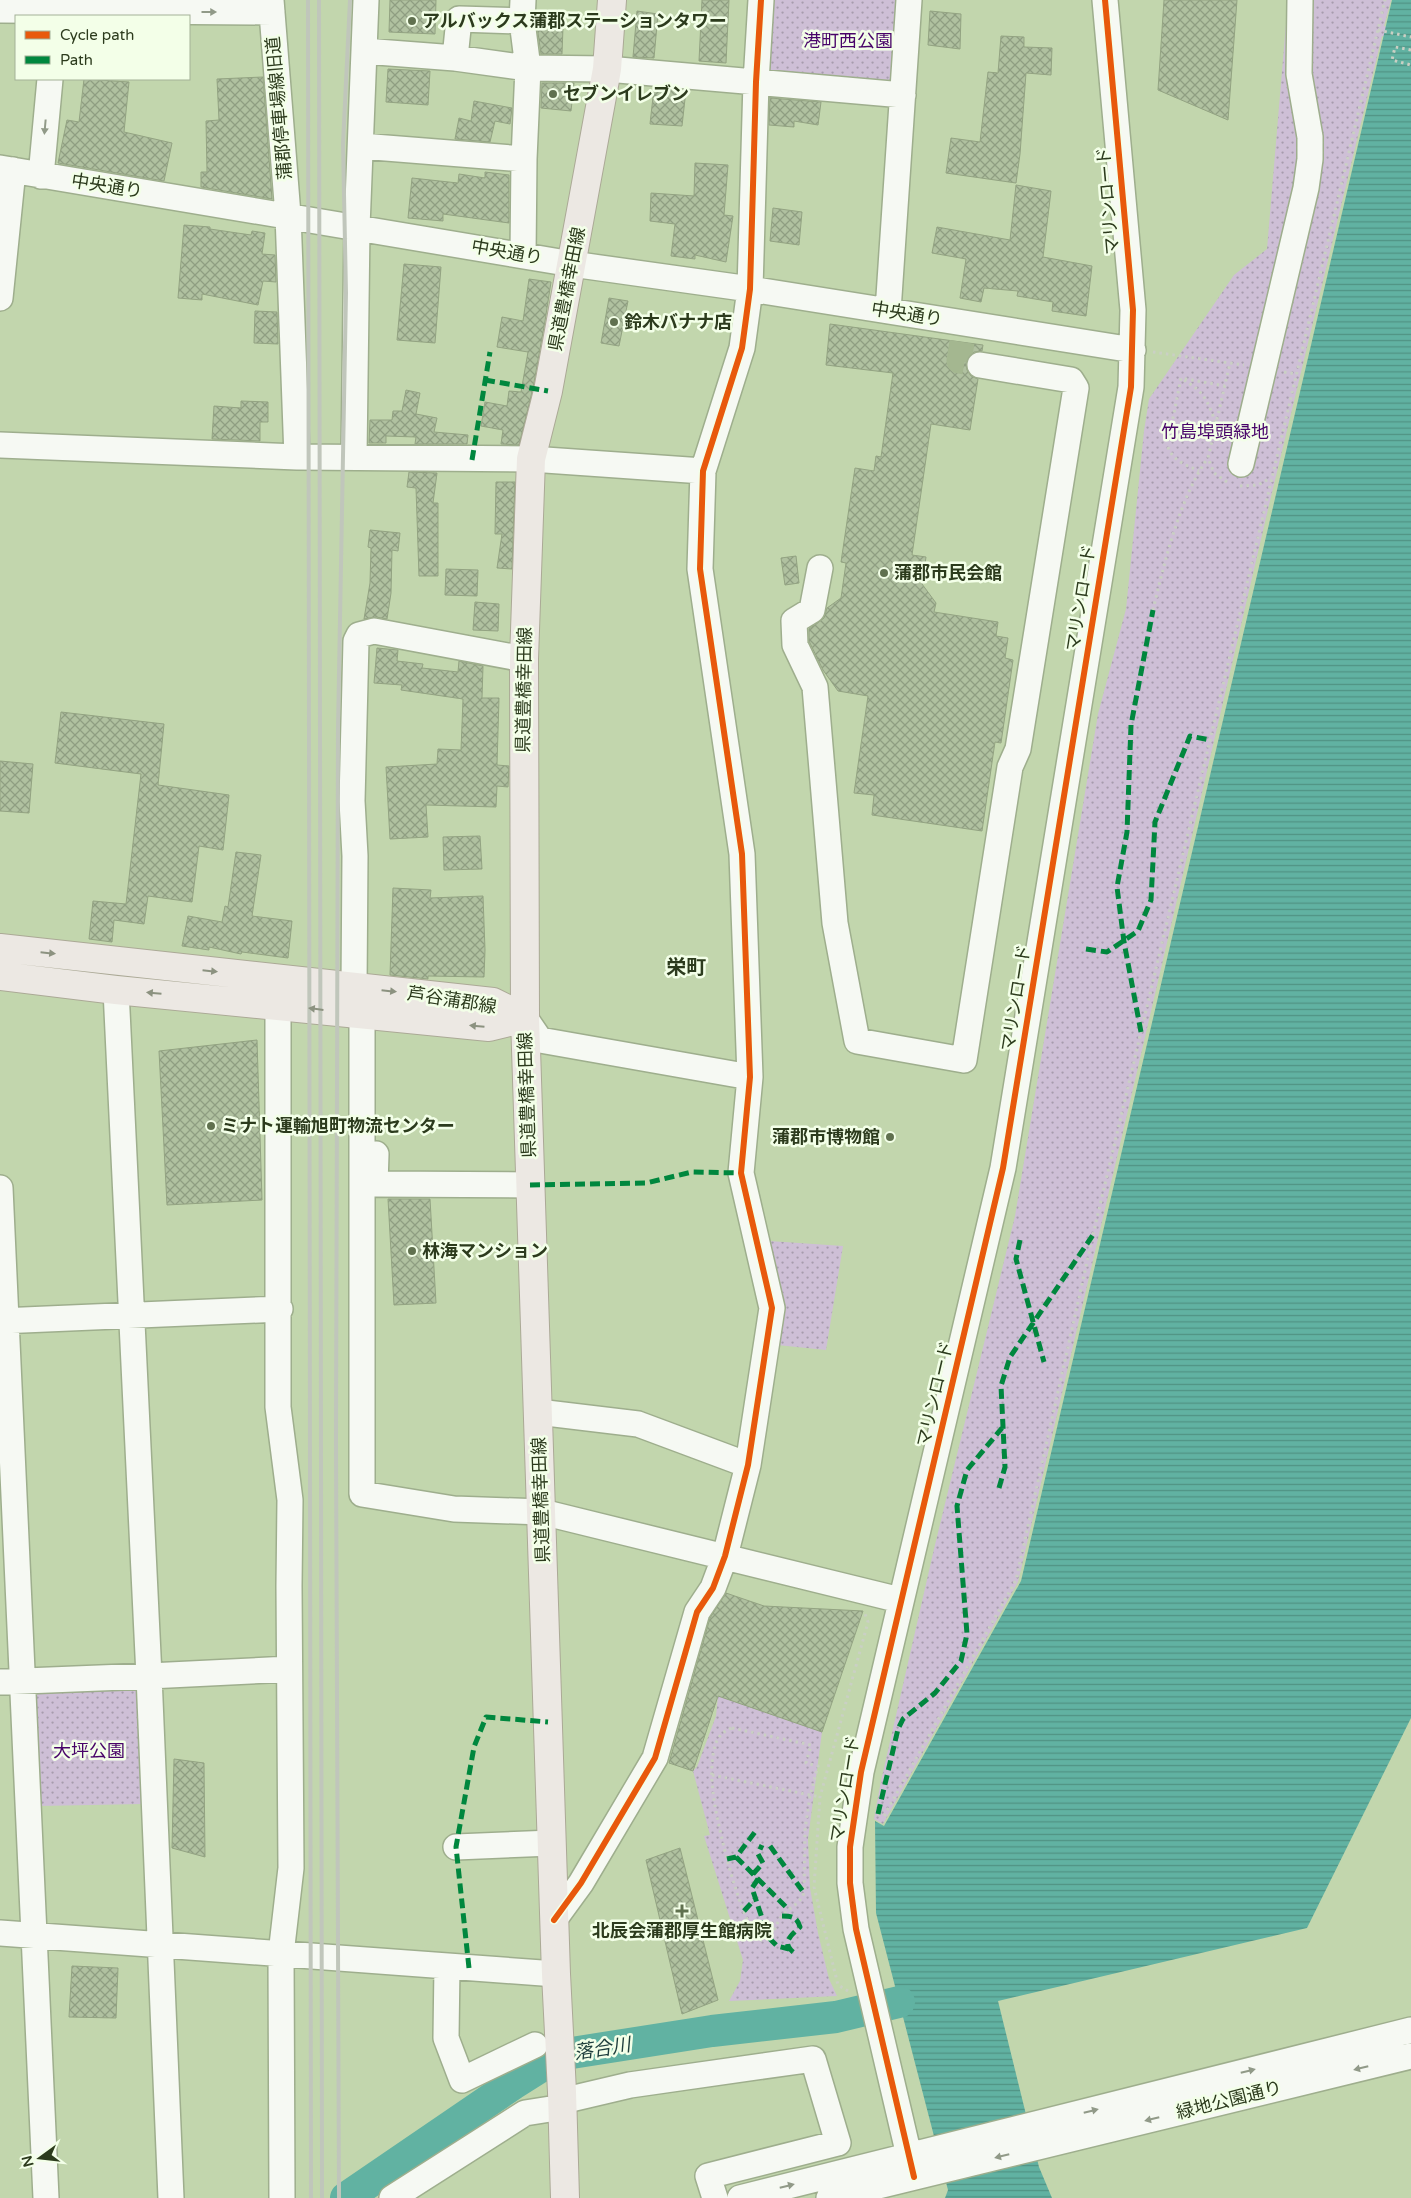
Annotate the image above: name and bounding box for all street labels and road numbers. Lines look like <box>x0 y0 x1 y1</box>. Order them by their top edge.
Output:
street label: 蒲郡停車場線旧道 <box>262 35 296 181</box>
street label: マリンロード <box>1092 146 1124 256</box>
street label: 中央通り <box>70 170 144 202</box>
street label: 県道豊橋幸田線 <box>544 225 590 353</box>
street label: 中央通り <box>470 235 544 269</box>
street label: 中央通り <box>870 298 944 330</box>
street label: マリンロード <box>1062 543 1100 653</box>
street label: 県道豊橋幸田線 <box>512 627 536 753</box>
street label: マリンロード <box>997 943 1035 1053</box>
street label: 芦谷蒲郡線 <box>406 982 498 1018</box>
street label: 県道豊橋幸田線 <box>514 1032 540 1158</box>
street label: マリンロード <box>912 1339 958 1449</box>
street label: 県道豊橋幸田線 <box>528 1437 554 1563</box>
street label: マリンロード <box>826 1734 864 1844</box>
street label: 緑地公園通り <box>1174 2076 1284 2124</box>

